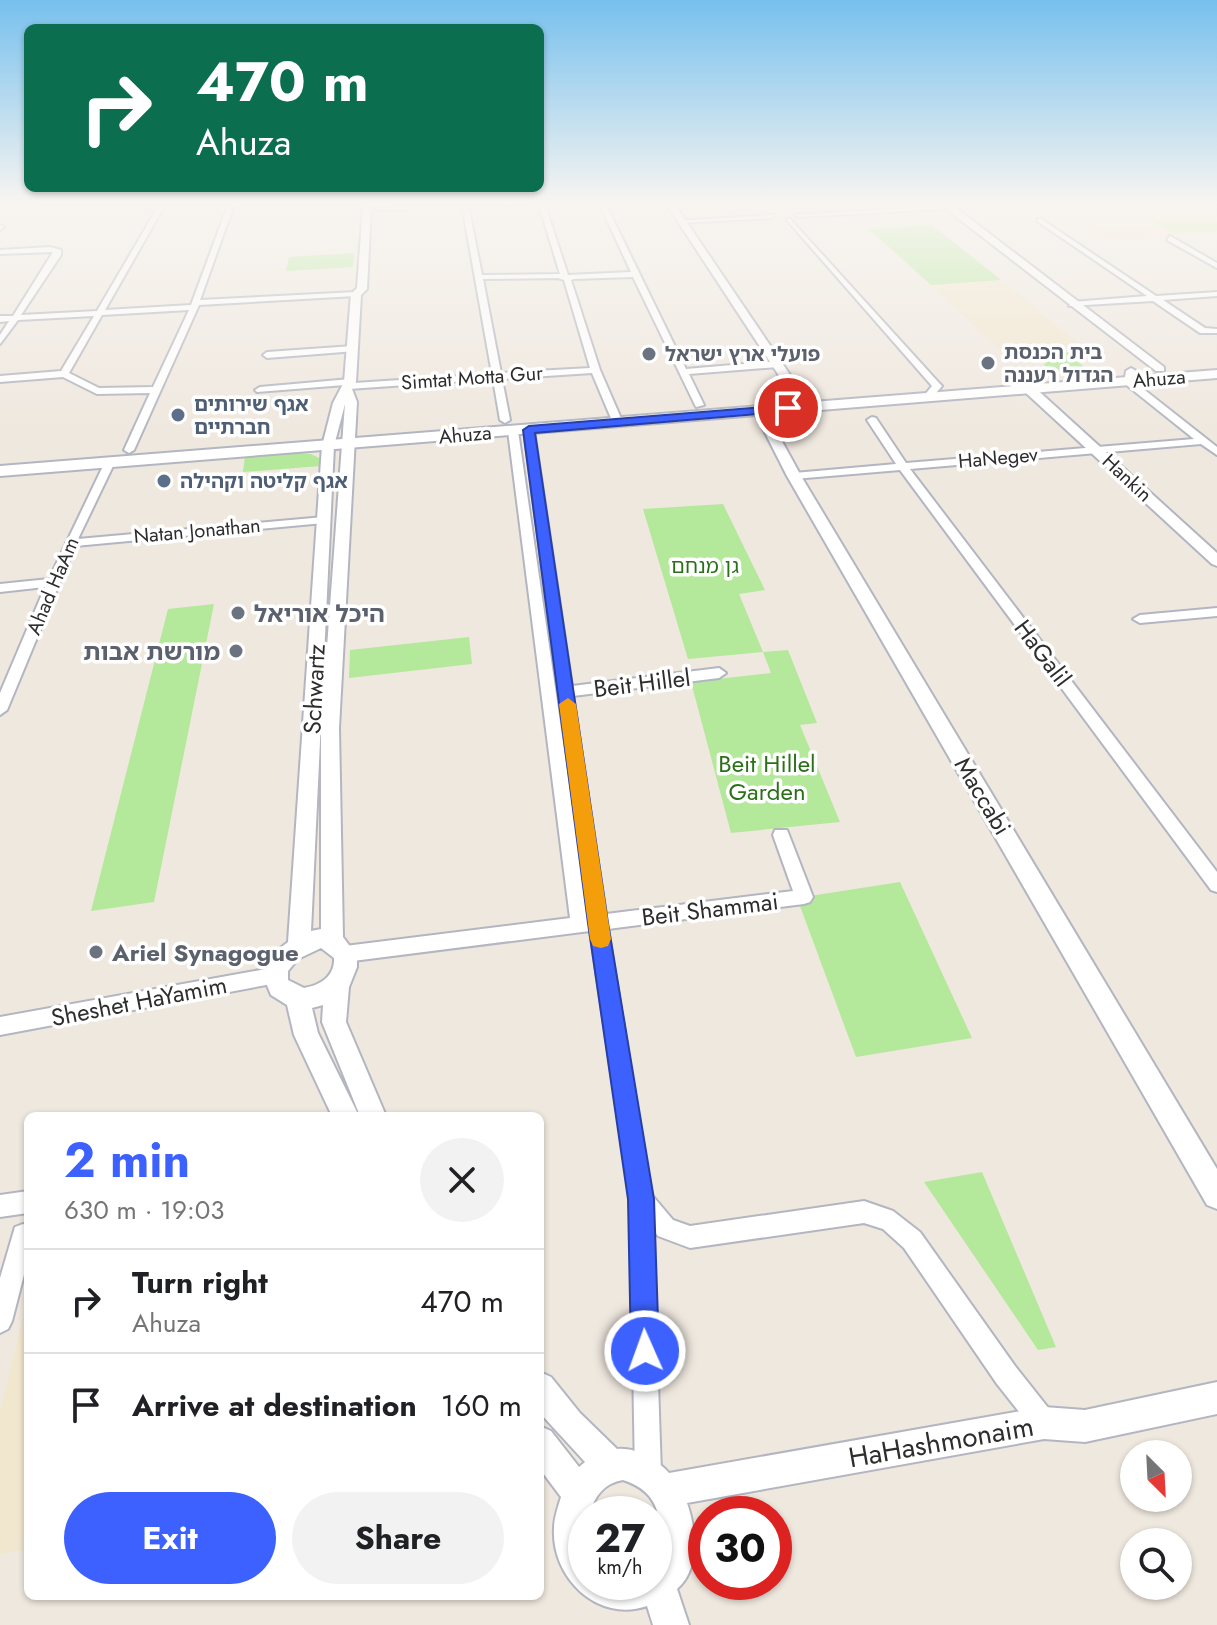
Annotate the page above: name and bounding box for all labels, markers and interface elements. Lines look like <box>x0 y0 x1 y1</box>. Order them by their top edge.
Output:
text: 470 m <box>196 41 369 122</box>
icon: right <box>64 56 168 160</box>
text: Ahuza <box>196 116 291 168</box>
place label: בית הכנסת הגדול רעננה <box>1004 338 1113 390</box>
place label: פועלי ארץ ישראל <box>665 340 820 369</box>
marker: פועלי ארץ ישראל <box>640 345 658 363</box>
marker: בית הכנסת הגדול רעננה <box>979 354 997 372</box>
street label: Simtat Motta Gur <box>400 359 544 397</box>
street label: Ahuza <box>1131 362 1187 396</box>
pin <box>754 374 822 442</box>
icon: arrive <box>766 386 810 430</box>
place label: אגף שירותים חברתיים <box>194 390 309 442</box>
marker: אגף שירותים חברתיים <box>169 406 187 424</box>
street label: Ahuza <box>437 418 493 452</box>
street label: HaNegev <box>957 440 1039 476</box>
street label: Hankin <box>1096 447 1158 509</box>
place label: אגף קליטה וקהילה <box>180 467 348 496</box>
marker: אגף קליטה וקהילה <box>155 472 173 490</box>
street label: Natan Jonathan <box>132 511 262 551</box>
street label: Ahad HaAm <box>19 533 87 639</box>
park label: גן מנחם <box>671 552 739 581</box>
place label: היכל אוריאל <box>254 596 385 631</box>
marker: היכל אוריאל <box>229 604 247 622</box>
street label: HaGalil <box>1006 612 1080 694</box>
place label: מורשת אבות <box>83 634 220 669</box>
marker: מורשת אבות <box>227 642 245 660</box>
street label: Schwartz <box>294 643 334 735</box>
street label: Beit Hillel <box>592 660 692 706</box>
park label: Beit Hillel Garden <box>718 746 816 809</box>
street label: Maccabi <box>946 750 1020 842</box>
street label: Beit Shammai <box>640 883 780 935</box>
place label: Ariel Synagogue <box>111 935 299 970</box>
marker: Ariel Synagogue <box>87 943 105 961</box>
street label: Sheshet HaYamim <box>48 967 230 1035</box>
text: 2 min <box>64 1126 190 1195</box>
button: close <box>420 1138 504 1222</box>
text: 630 m · 19:03 <box>64 1191 225 1229</box>
text: Turn right <box>132 1261 268 1304</box>
icon: right <box>64 1279 108 1323</box>
text: 470 m <box>420 1280 504 1323</box>
text: Ahuza <box>132 1304 201 1342</box>
position arrow <box>603 1309 687 1393</box>
icon: arrive <box>64 1383 108 1427</box>
text: Arrive at destination <box>132 1384 417 1427</box>
text: 160 m <box>441 1384 522 1427</box>
street label: HaHashmonaim <box>845 1406 1037 1478</box>
north arrow <box>1120 1440 1192 1512</box>
map controls <box>1120 1440 1192 1600</box>
button: Exit <box>64 1492 276 1584</box>
button: Share <box>292 1492 504 1584</box>
speed limit sign: 30 <box>688 1496 792 1600</box>
text: 27 <box>595 1509 645 1567</box>
button: search <box>1120 1528 1192 1600</box>
text: km/h <box>597 1553 643 1582</box>

